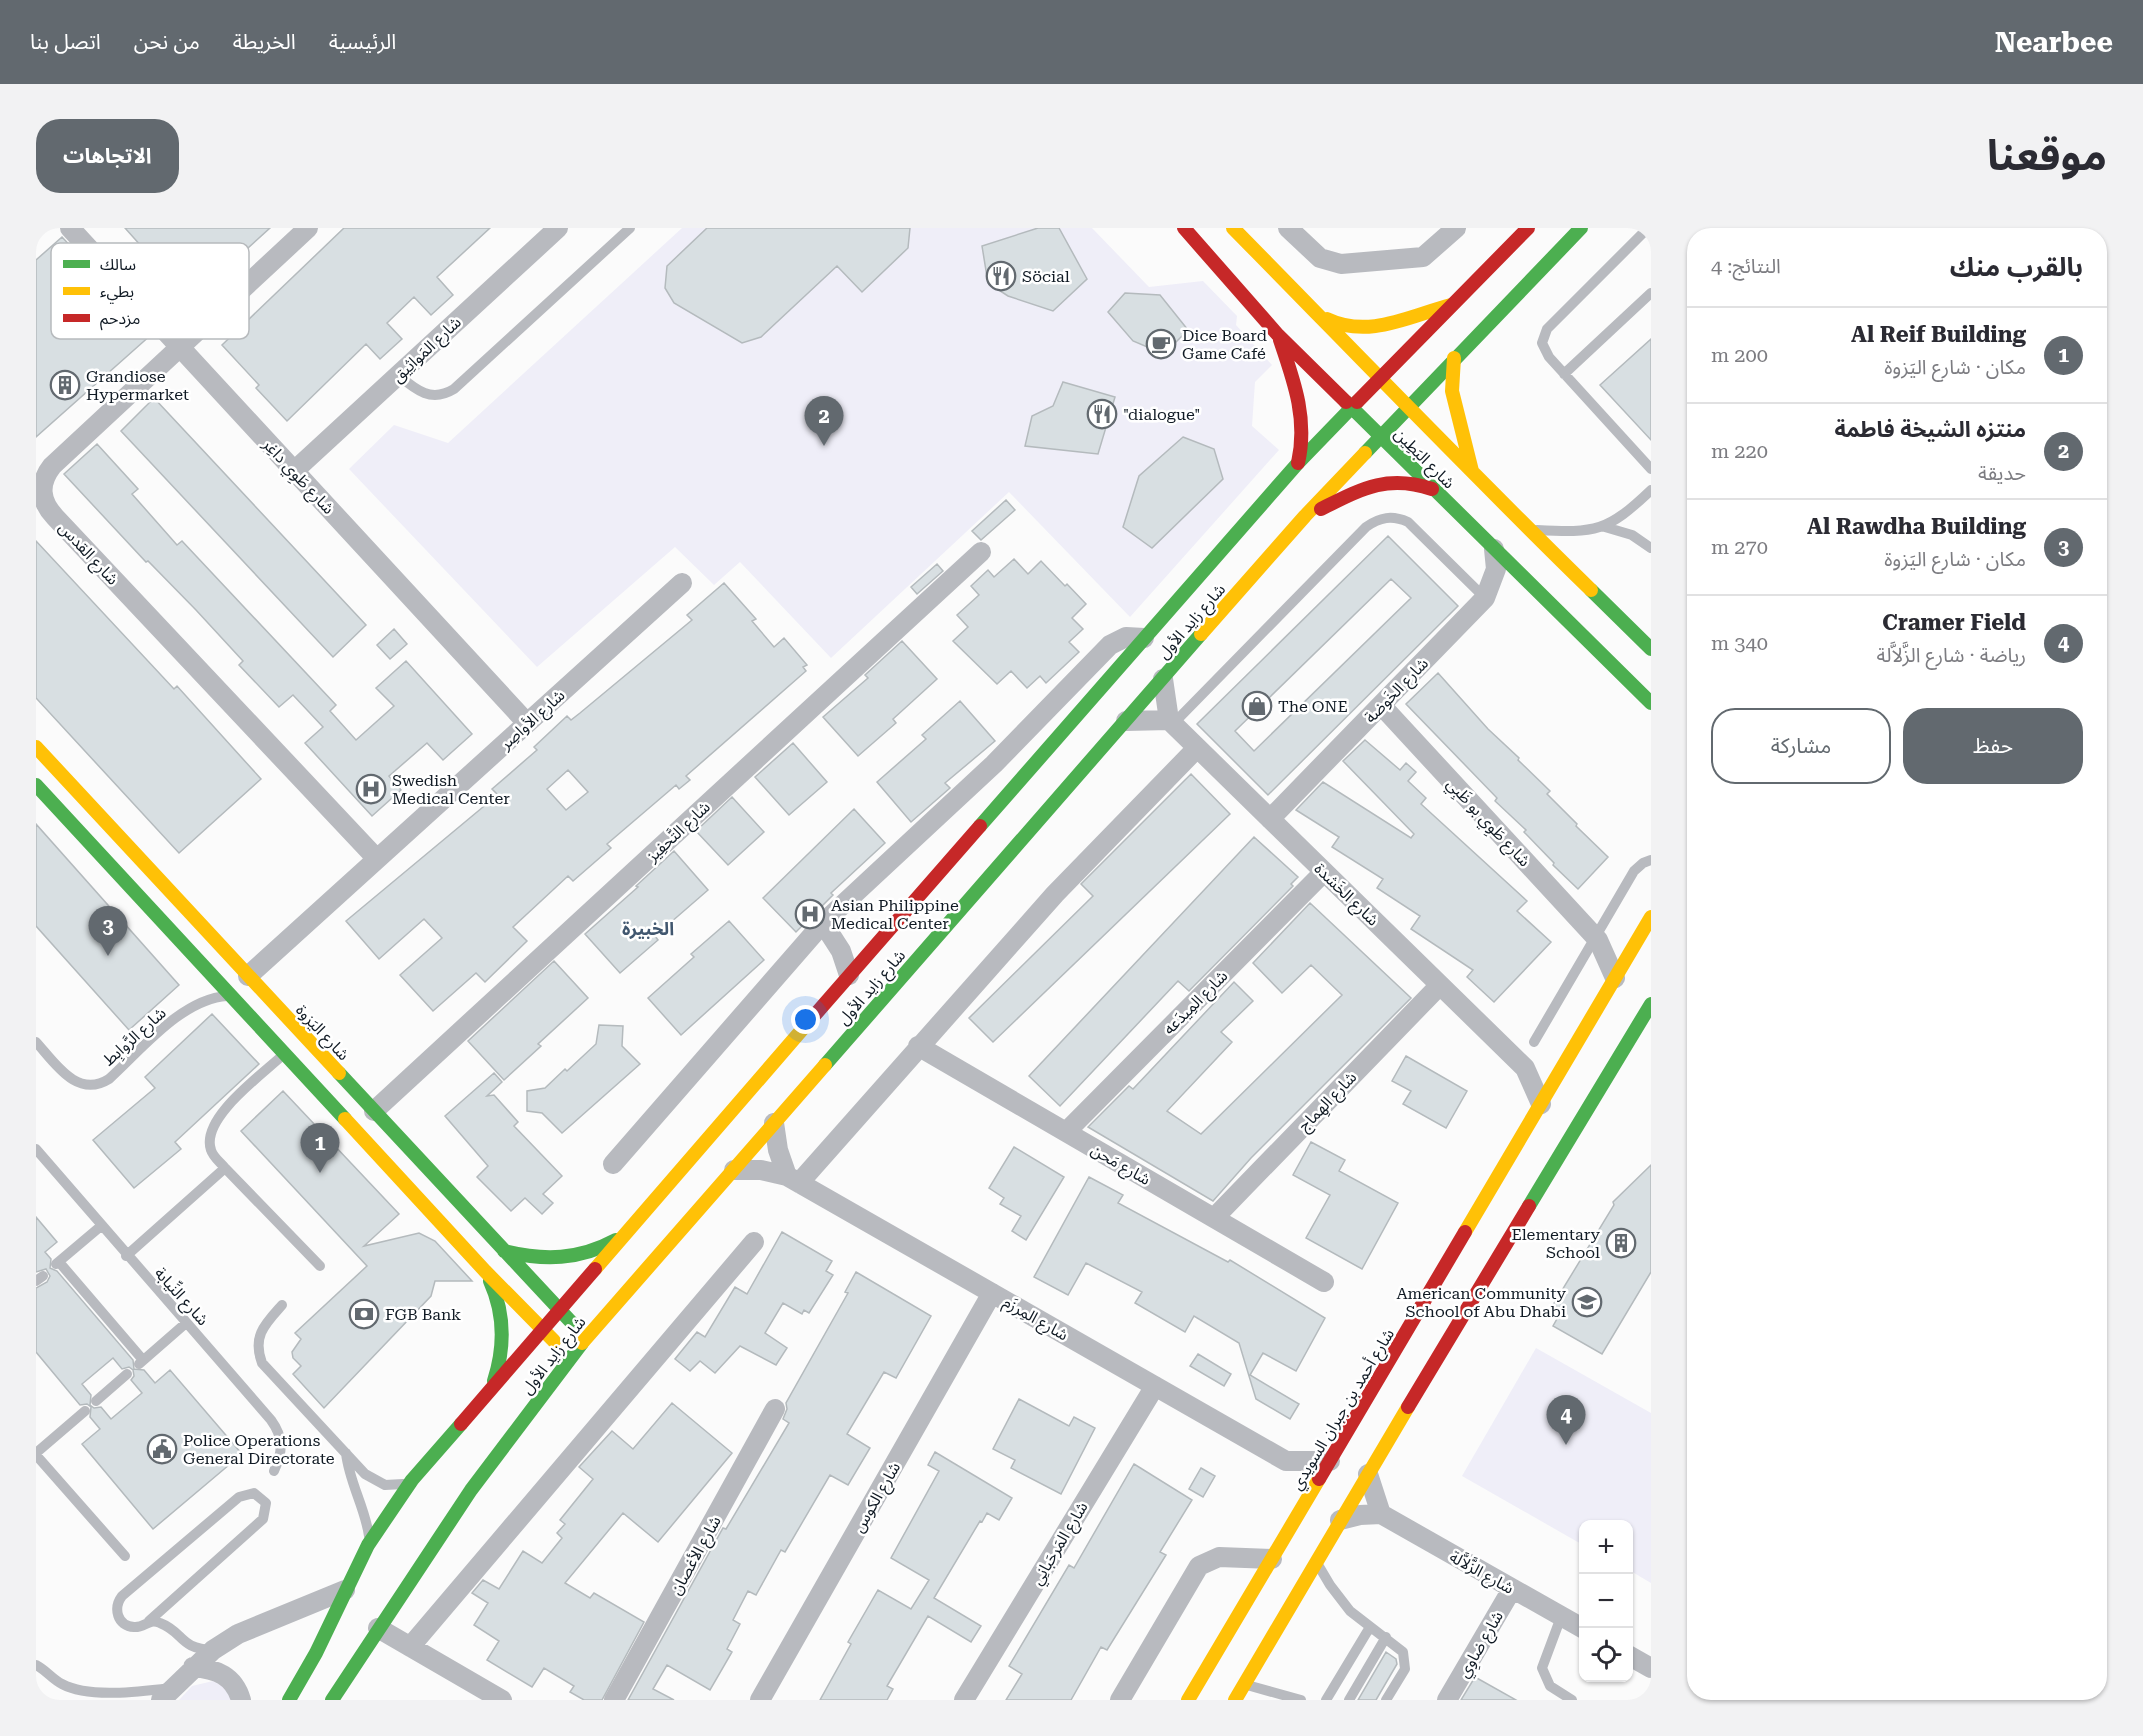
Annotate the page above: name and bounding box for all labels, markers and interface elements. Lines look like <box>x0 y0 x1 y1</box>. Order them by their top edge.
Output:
text: Nearbee <box>1995 26 2113 59</box>
text: اتصل بنا <box>30 30 101 54</box>
text: من نحن <box>134 30 200 54</box>
text: الخريطة <box>233 30 296 54</box>
text: الرئيسية <box>329 30 396 54</box>
button: الاتجاهات <box>36 119 179 193</box>
text: موقعنا <box>1987 131 2107 180</box>
legend <box>51 243 249 339</box>
text: بالقرب منك <box>1950 252 2083 282</box>
text: النتائج: 4 <box>1711 254 1781 278</box>
text: سالك <box>100 255 136 274</box>
restaurant icon: Söcial <box>985 260 1017 292</box>
place label: Söcial <box>1022 267 1070 286</box>
text: بطيء <box>100 282 134 304</box>
text: مزدحم <box>100 309 140 331</box>
street label: شارع المَواثِيق <box>388 313 467 388</box>
text: Al Reif Building <box>1851 322 2026 347</box>
place label: Dice Board Game Café <box>1182 326 1267 363</box>
cafe icon: Dice Board Game Café <box>1145 328 1177 360</box>
text: 200 m <box>1711 343 1768 367</box>
text: 1 <box>2058 343 2069 367</box>
text: مكان · شارع اليَزوة <box>1884 355 2026 379</box>
place label: Grandiose Hypermarket <box>86 367 189 404</box>
building icon: Grandiose Hypermarket <box>49 369 81 401</box>
pin: 2 <box>804 396 844 446</box>
restaurant icon: "dialogue" <box>1086 398 1118 430</box>
place label: "dialogue" <box>1123 405 1200 424</box>
text: منتزه الشيخة فاطمة <box>1834 417 2026 442</box>
street label: شارع البَطِين <box>1388 424 1459 495</box>
street label: شارع طَوِي داغِر <box>256 434 338 520</box>
text: 220 m <box>1711 439 1768 463</box>
text: 2 <box>2058 439 2069 463</box>
text: حديقة <box>1978 461 2026 485</box>
text: Al Rawdha Building <box>1807 514 2026 539</box>
street label: شارع القدس <box>53 518 123 591</box>
text: 270 m <box>1711 535 1768 559</box>
text: 3 <box>2058 535 2069 559</box>
text: مكان · شارع اليَزوة <box>1884 547 2026 571</box>
street label: شارع زايد الأول <box>1154 580 1231 665</box>
text: Cramer Field <box>1882 610 2026 635</box>
text: 340 m <box>1711 631 1768 655</box>
text: 4 <box>2058 631 2069 655</box>
text: رياضة · شارع الزَّلاَّلة <box>1877 643 2026 667</box>
street label: شارع الخَوضة <box>1361 654 1434 729</box>
street label: شارع الأواصِر <box>495 686 570 756</box>
shop icon: The ONE <box>1241 690 1273 722</box>
place label: The ONE <box>1278 697 1348 716</box>
button: مشاركة <box>1711 708 1891 784</box>
button: حفظ <box>1903 708 2083 784</box>
place label: Swedish Medical Center <box>392 771 510 808</box>
hospital icon: Swedish Medical Center <box>355 773 387 805</box>
street label: شارع طَوِي بو ظَبِي <box>1441 774 1534 872</box>
street label: شارع التَّحفِيز <box>642 797 716 868</box>
street label: شارع الخَشدة <box>1308 859 1383 932</box>
place label: Asian Philippine Medical Center <box>831 896 959 933</box>
hospital icon: Asian Philippine Medical Center <box>794 898 826 930</box>
pin: 3 <box>88 906 128 956</box>
district label: الخبيرة <box>622 918 674 940</box>
street label: شارع زايد الأول <box>834 946 911 1031</box>
street label: شارع المِيدَعه <box>1159 966 1233 1040</box>
street label: شارع اليَزوة <box>290 1001 353 1066</box>
street label: شارع الرَّوابِط <box>99 1003 172 1072</box>
your location <box>791 1005 820 1034</box>
street label: شارع الهِماج <box>1294 1068 1363 1137</box>
pin: 1 <box>300 1124 340 1173</box>
street label: شارع مَحن <box>1086 1140 1154 1192</box>
place label: Elementary School <box>1511 1225 1601 1262</box>
building icon: Elementary School <box>1605 1227 1637 1259</box>
street label: شارع النِّيابة <box>148 1263 213 1331</box>
place label: American Community School of Abu Dhabi <box>1396 1284 1567 1321</box>
school or university icon: American Community School of Abu Dhabi <box>1571 1286 1603 1318</box>
street label: شارع المِرزَم <box>998 1292 1072 1347</box>
bank icon: FGB Bank <box>348 1298 380 1330</box>
place label: FGB Bank <box>385 1305 461 1324</box>
street label: شارع زايد الأول <box>517 1313 592 1400</box>
street label: شارع أحمد بن جبران السويدي <box>1287 1325 1401 1495</box>
pin: 4 <box>1546 1396 1586 1445</box>
place label: Police Operations General Directorate <box>183 1431 335 1468</box>
public building icon: Police Operations General Directorate <box>146 1433 178 1465</box>
street label: شارع الكوس <box>849 1459 907 1537</box>
street label: شارع المَرحَبانِي <box>1027 1498 1094 1590</box>
street label: شارع الأغصان <box>666 1513 728 1599</box>
map controls <box>1579 1520 1633 1682</box>
button: + <box>1579 1520 1633 1574</box>
street label: شارع الزَّلاَّلة <box>1445 1546 1518 1600</box>
button: − <box>1579 1574 1633 1628</box>
street label: شارع ضاوِي <box>1454 1608 1510 1682</box>
button: locate <box>1579 1628 1633 1682</box>

